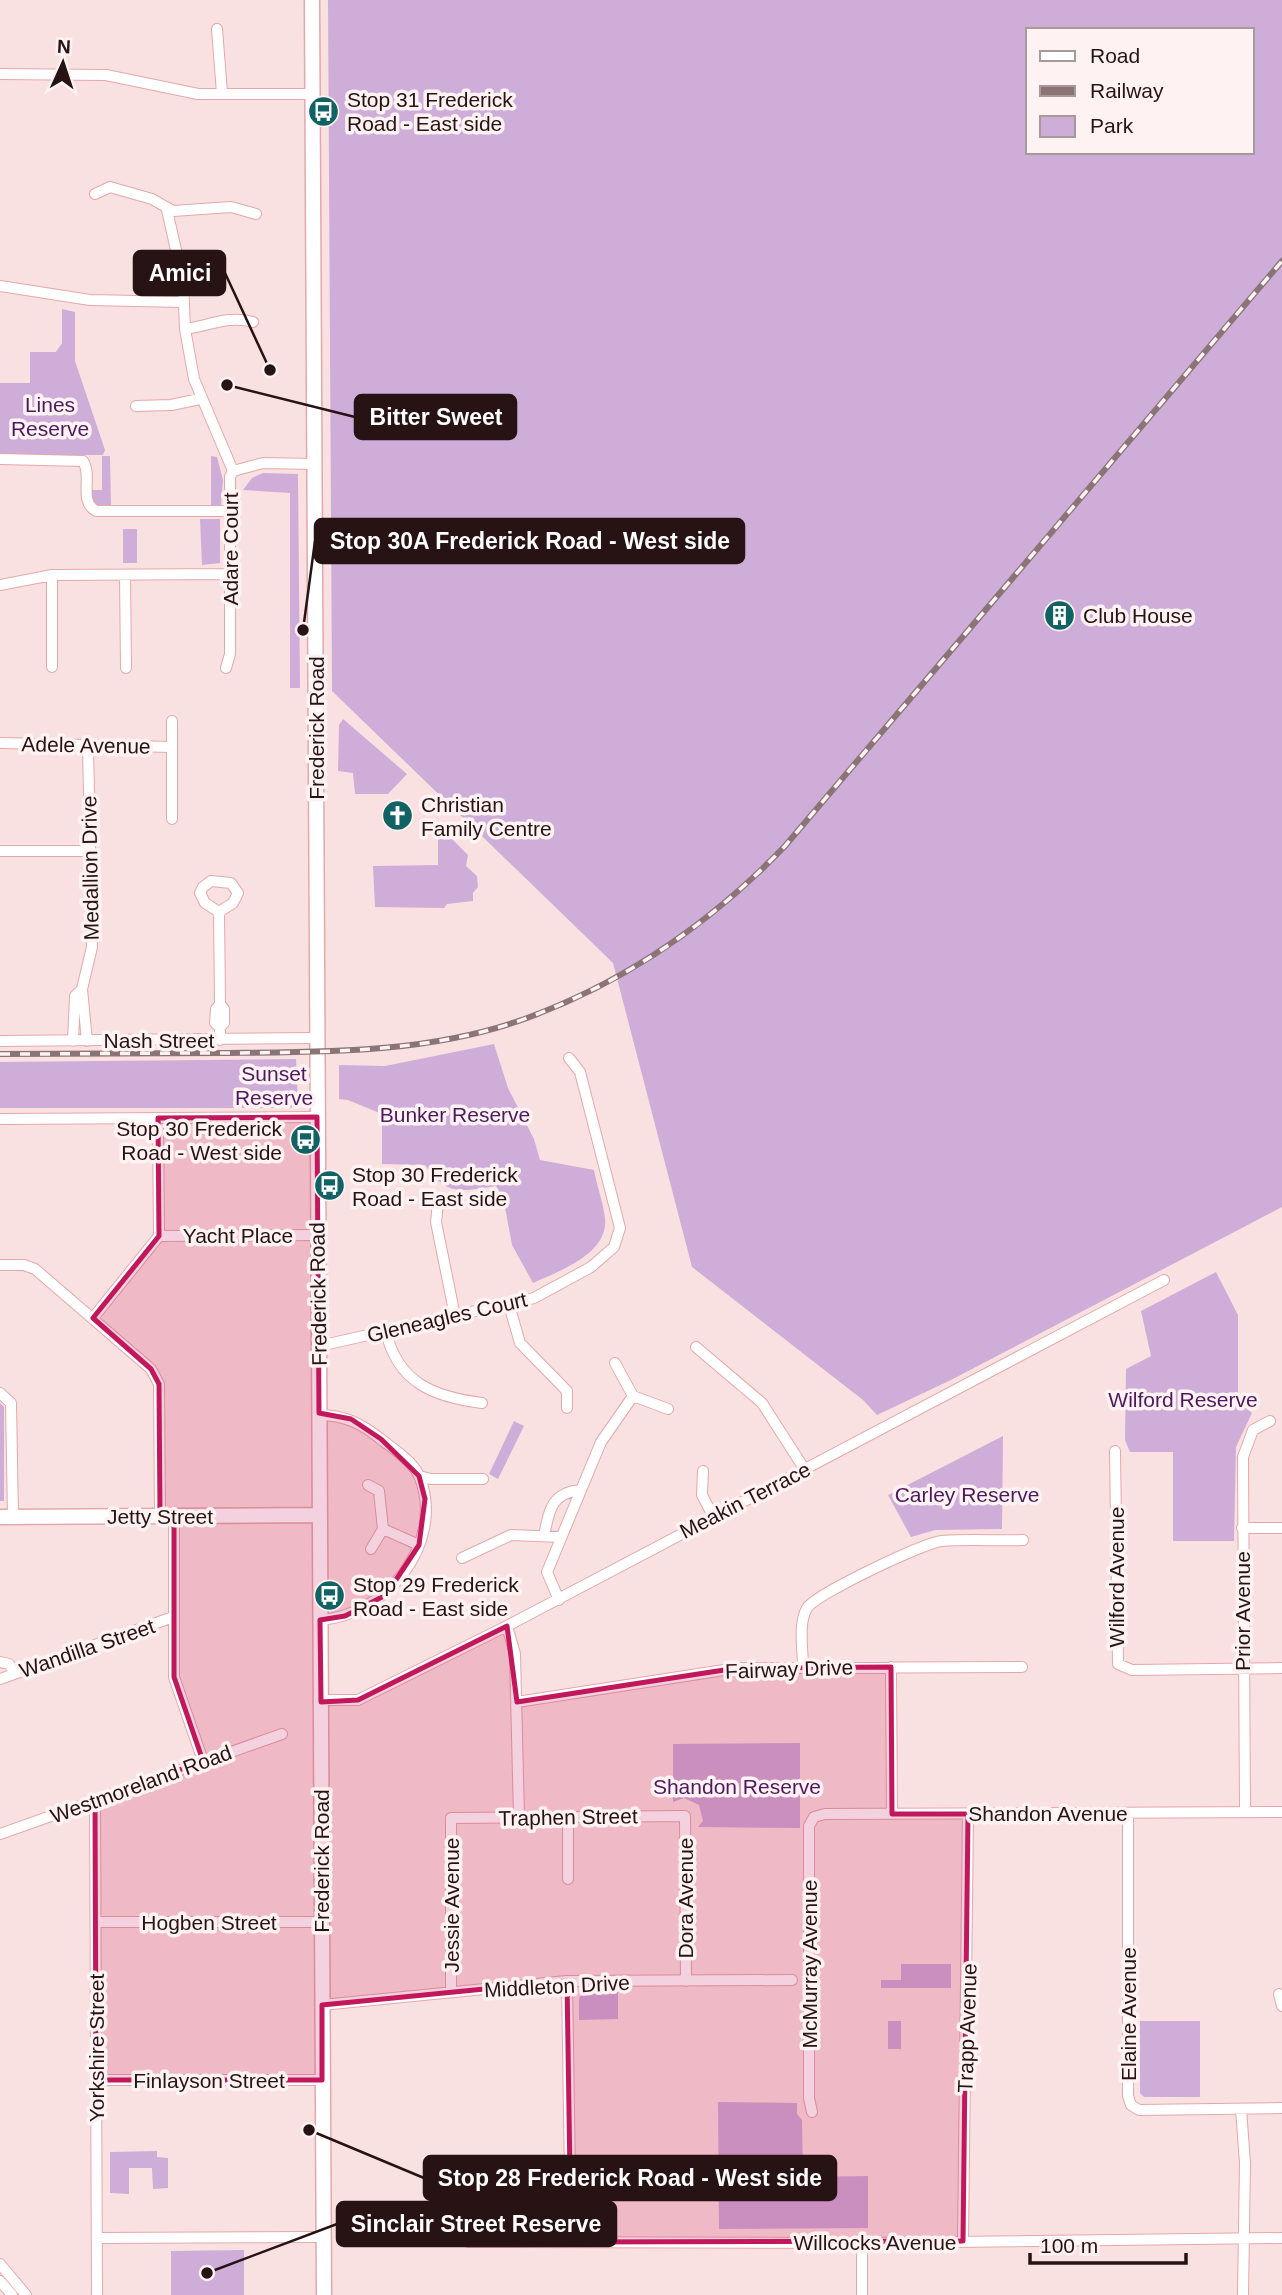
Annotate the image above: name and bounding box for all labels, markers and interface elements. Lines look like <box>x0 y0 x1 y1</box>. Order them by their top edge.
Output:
north arrow <box>28 28 98 98</box>
legend <box>1026 28 1254 154</box>
text: N <box>56 36 71 57</box>
text: Road <box>1090 44 1140 67</box>
text: Railway <box>1090 79 1164 102</box>
place label: Stop 31 Frederick Road - East side <box>347 88 513 135</box>
bus stop icon: Stop 31 Frederick Road - East side <box>307 94 341 128</box>
text: Park <box>1090 114 1134 137</box>
callout: Amici <box>134 251 225 295</box>
text: Amici <box>149 260 211 286</box>
park label: Lines Reserve <box>11 393 89 440</box>
callout: Bitter Sweet <box>355 395 516 439</box>
text: Bitter Sweet <box>370 404 503 430</box>
street label: Adare Court <box>219 492 242 606</box>
callout: Stop 30A Frederick Road - West side <box>315 519 744 563</box>
text: Stop 30A Frederick Road - West side <box>330 528 730 554</box>
building icon: Club House <box>1043 598 1077 632</box>
place label: Club House <box>1083 604 1193 627</box>
street label: Frederick Road <box>305 656 328 800</box>
street label: Adele Avenue <box>21 732 151 758</box>
place label: Christian Family Centre <box>421 793 552 840</box>
street label: Medallion Drive <box>77 795 103 941</box>
church icon: Christian Family Centre <box>381 799 415 833</box>
street label: Nash Street <box>104 1029 215 1052</box>
park label: Sunset Reserve <box>235 1062 313 1109</box>
park label: Bunker Reserve <box>380 1103 530 1126</box>
place label: Stop 30 Frederick Road - West side <box>116 1117 282 1164</box>
bus stop icon: Stop 30 Frederick Road - West side <box>288 1123 322 1157</box>
place label: Stop 30 Frederick Road - East side <box>352 1163 518 1210</box>
bus stop icon: Stop 30 Frederick Road - East side <box>312 1169 346 1203</box>
street label: Frederick Road <box>305 1222 331 1366</box>
street label: Yacht Place <box>183 1224 293 1247</box>
street label: Gleneagles Court <box>365 1287 529 1347</box>
park label: Wilford Reserve <box>1108 1388 1258 1411</box>
street label: Meakin Terrace <box>676 1457 814 1543</box>
park label: Carley Reserve <box>895 1483 1039 1506</box>
street label: Jetty Street <box>107 1505 213 1528</box>
street label: Wilford Avenue <box>1105 1507 1128 1647</box>
street label: Prior Avenue <box>1231 1551 1254 1671</box>
place label: Stop 29 Frederick Road - East side <box>353 1573 519 1620</box>
bus stop icon: Stop 29 Frederick Road - East side <box>313 1579 347 1613</box>
street label: Wandilla Street <box>16 1614 158 1682</box>
street label: Fairway Drive <box>724 1655 854 1683</box>
street label: Westmoreland Road <box>47 1741 235 1827</box>
park label: Shandon Reserve <box>653 1775 821 1798</box>
street label: Frederick Road <box>310 1789 333 1933</box>
street label: Shandon Avenue <box>968 1802 1128 1825</box>
street label: Traphen Street <box>498 1804 638 1830</box>
street label: Jessie Avenue <box>440 1837 463 1973</box>
street label: Dora Avenue <box>674 1837 697 1959</box>
street label: McMurray Avenue <box>798 1880 821 2048</box>
street label: Hogben Street <box>141 1911 277 1934</box>
street label: Elaine Avenue <box>1117 1947 1140 2081</box>
street label: Trapp Avenue <box>953 1963 981 2093</box>
street label: Middleton Drive <box>484 1971 630 2001</box>
street label: Yorkshire Street <box>85 1974 108 2122</box>
street label: Finlayson Street <box>133 2069 285 2092</box>
callout: Stop 28 Frederick Road - West side <box>424 2156 836 2200</box>
text: Stop 28 Frederick Road - West side <box>438 2165 822 2191</box>
callout: Sinclair Street Reserve <box>337 2202 616 2246</box>
text: Sinclair Street Reserve <box>351 2211 601 2237</box>
scale bar <box>1030 2222 1186 2266</box>
street label: Willcocks Avenue <box>793 2231 957 2254</box>
text: 100 m <box>1040 2234 1098 2257</box>

